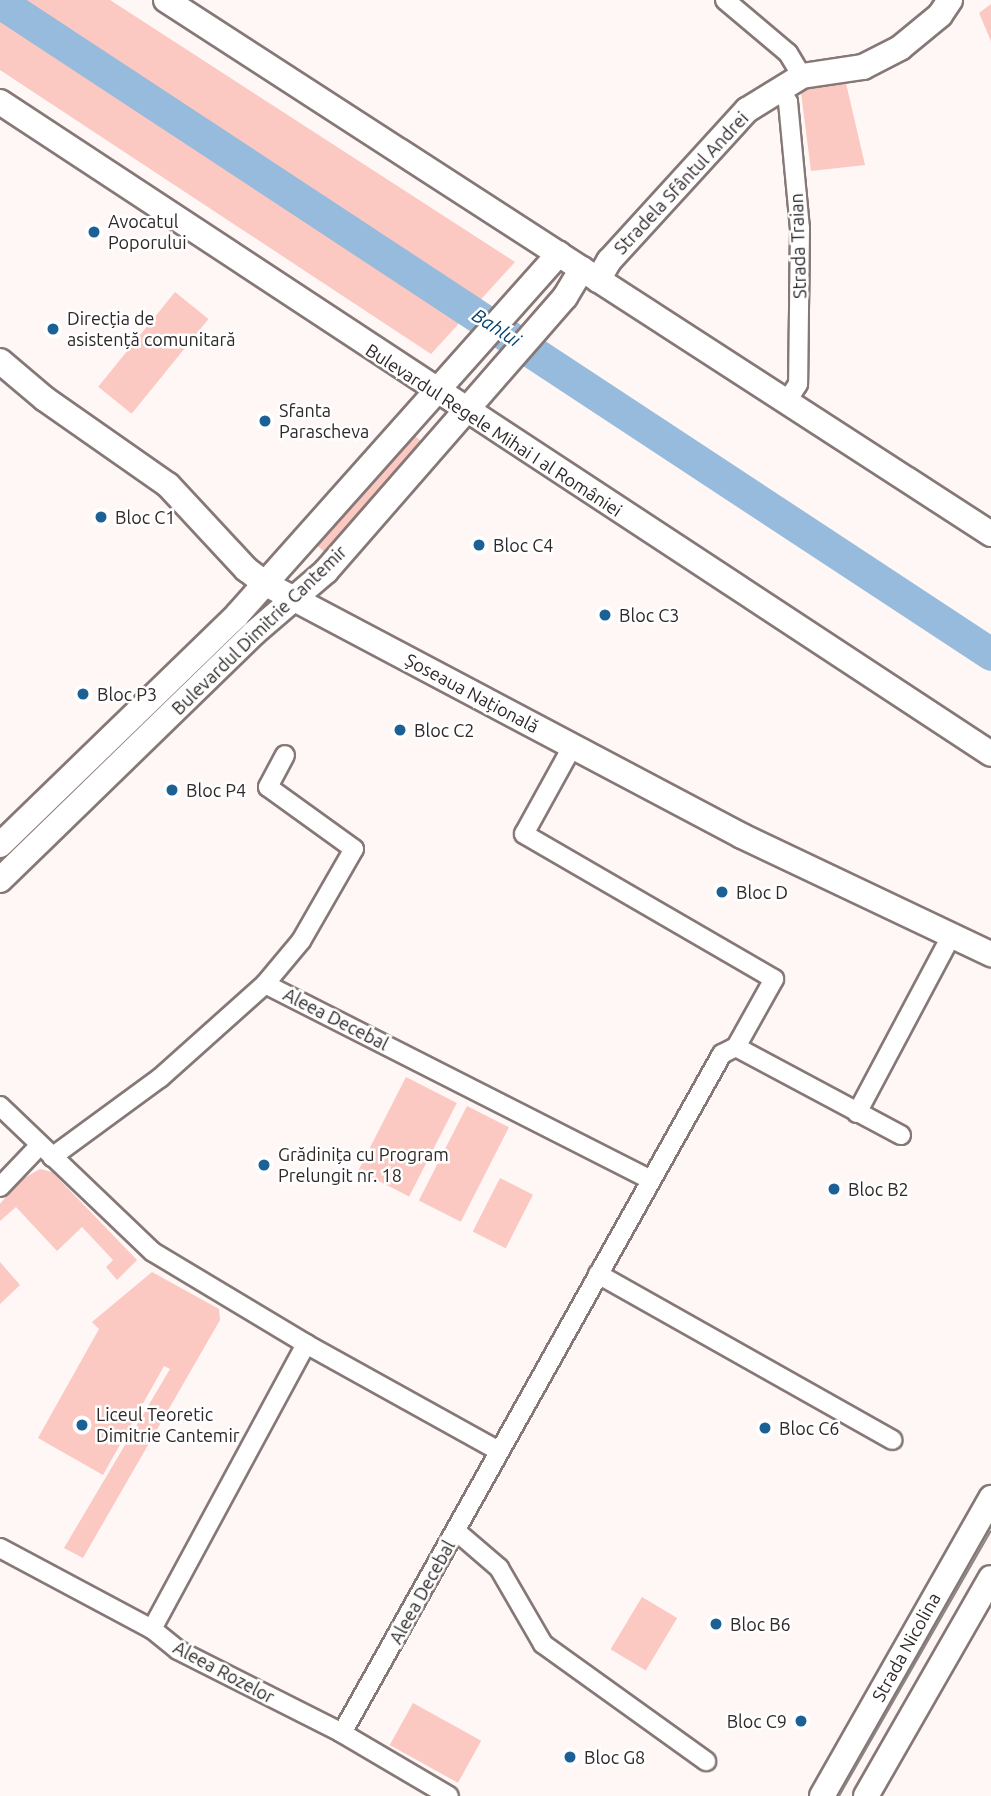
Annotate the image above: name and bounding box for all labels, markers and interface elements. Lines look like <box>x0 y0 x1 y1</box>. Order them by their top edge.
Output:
street label: Stradela Sfântul Andrei <box>609 107 753 259</box>
street label: Strada Traian <box>785 193 811 299</box>
place label: Avocatul Poporului <box>108 211 187 254</box>
marker: Avocatul Poporului <box>86 224 102 240</box>
water label: Bahlui <box>468 304 524 352</box>
place label: Direcția de asistență comunitară <box>67 308 236 350</box>
marker: Direcția de asistență comunitară <box>45 321 61 337</box>
street label: Bulevardul Regele Mihai I al României <box>362 339 626 521</box>
place label: Sfanta Parascheva <box>279 400 369 442</box>
marker: Sfanta Parascheva <box>257 413 273 429</box>
place label: Bloc C1 <box>115 506 175 528</box>
marker: Bloc C1 <box>93 509 109 525</box>
place label: Bloc C4 <box>493 534 553 556</box>
marker: Bloc C4 <box>471 537 487 553</box>
street label: Bulevardul Dimitrie Cantemir <box>167 541 351 719</box>
place label: Bloc C3 <box>619 604 679 626</box>
marker: Bloc C3 <box>597 607 613 623</box>
street label: Șoseaua Națională <box>401 649 543 737</box>
place label: Bloc P3 <box>97 683 157 705</box>
marker: Bloc P3 <box>75 686 91 702</box>
place label: Bloc C2 <box>414 719 474 741</box>
marker: Bloc C2 <box>392 722 408 738</box>
place label: Bloc P4 <box>186 779 246 801</box>
marker: Bloc P4 <box>164 782 180 798</box>
place label: Bloc D <box>736 881 788 903</box>
marker: Bloc D <box>714 884 730 900</box>
street label: Aleea Decebal <box>280 983 392 1055</box>
place label: Grădinița cu Program Prelungit nr. 18 <box>278 1144 449 1186</box>
marker: Grădinița cu Program Prelungit nr. 18 <box>256 1157 272 1173</box>
place label: Bloc B2 <box>848 1178 909 1200</box>
marker: Bloc B2 <box>826 1181 842 1197</box>
place label: Liceul Teoretic Dimitrie Cantemir <box>96 1404 240 1446</box>
marker: Liceul Teoretic Dimitrie Cantemir <box>74 1417 90 1433</box>
place label: Bloc C6 <box>779 1417 839 1439</box>
marker: Bloc C6 <box>757 1420 773 1436</box>
street label: Aleea Decebal <box>385 1536 459 1648</box>
street label: Strada Nicolina <box>867 1589 945 1705</box>
place label: Bloc B6 <box>730 1613 791 1635</box>
marker: Bloc B6 <box>708 1616 724 1632</box>
street label: Aleea Rozelor <box>170 1636 278 1708</box>
place label: Bloc C9 <box>727 1710 787 1732</box>
marker: Bloc C9 <box>793 1713 809 1729</box>
place label: Bloc G8 <box>584 1746 645 1768</box>
marker: Bloc G8 <box>562 1749 578 1765</box>

